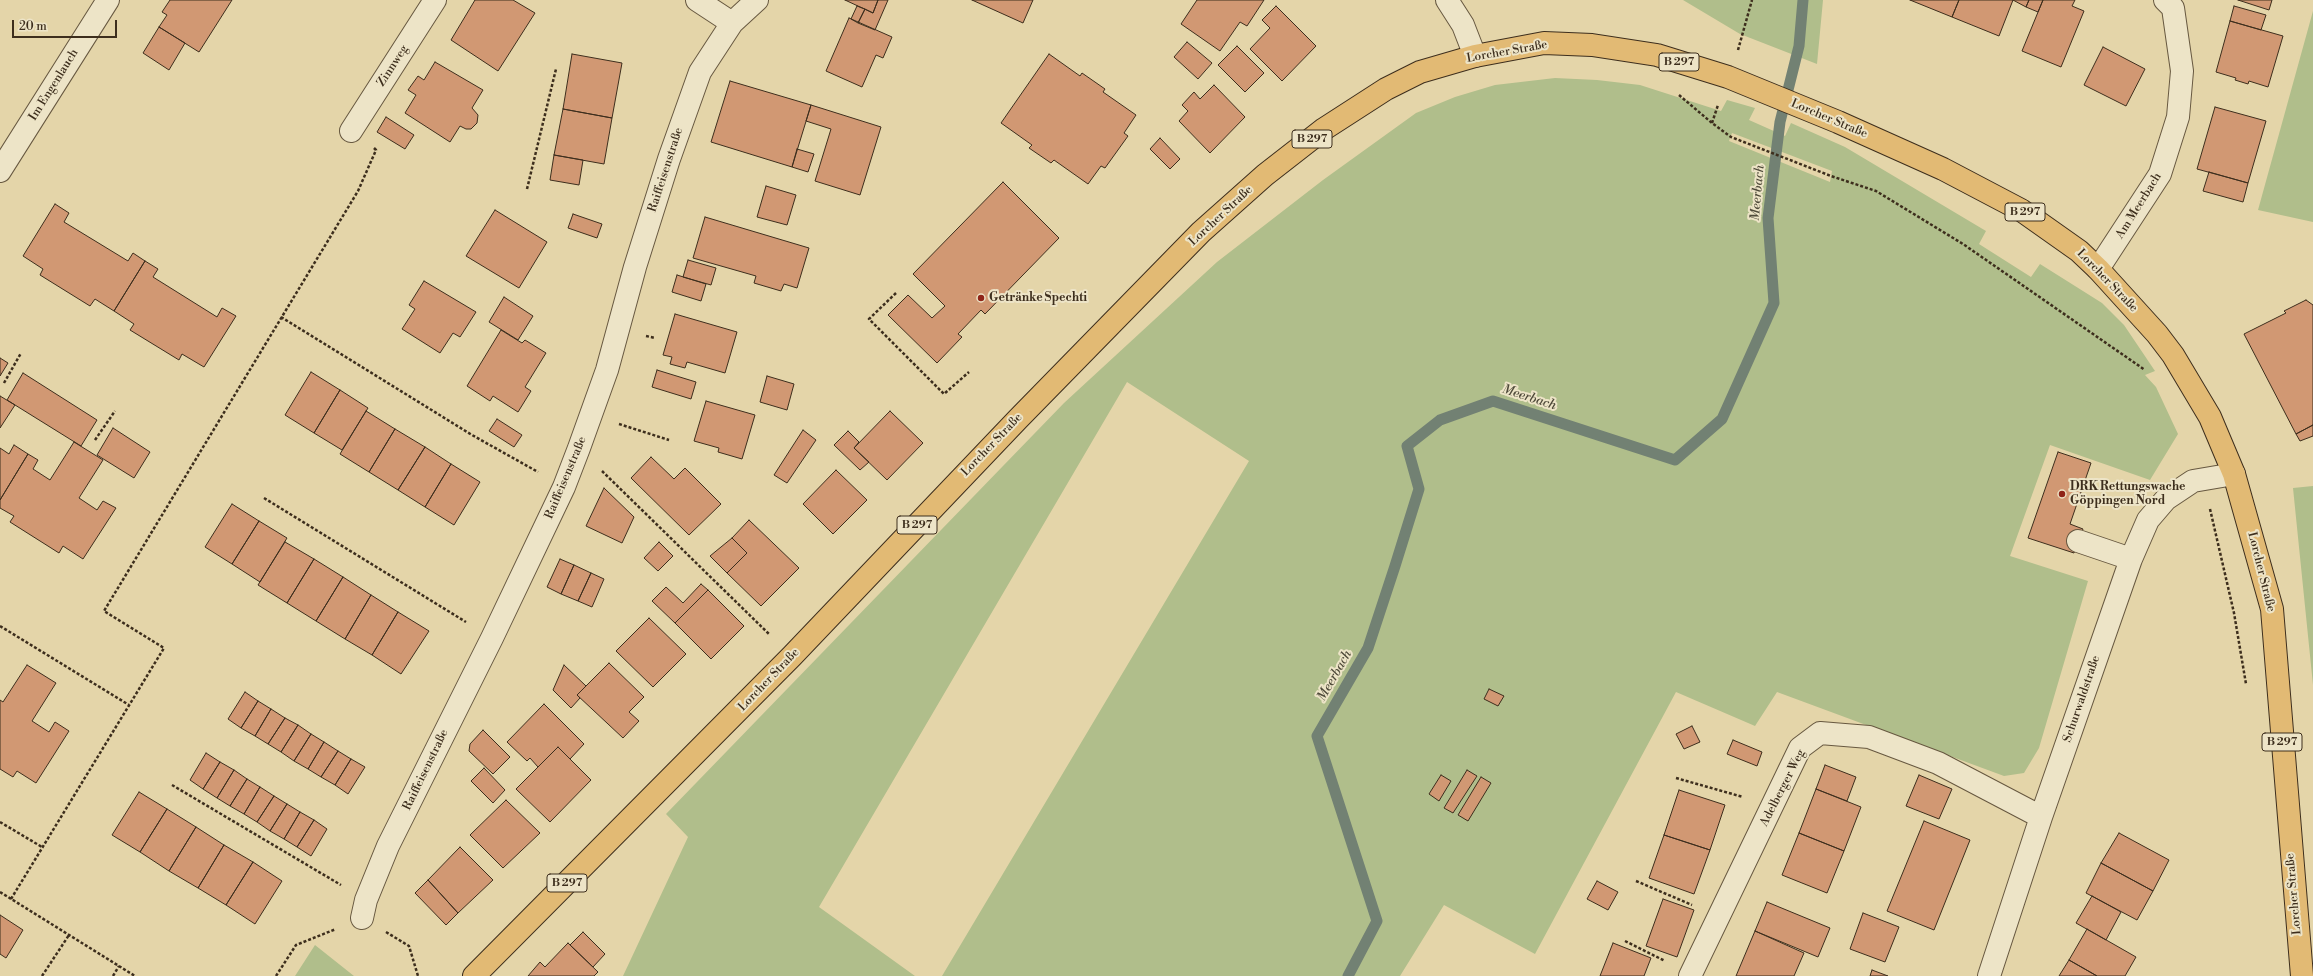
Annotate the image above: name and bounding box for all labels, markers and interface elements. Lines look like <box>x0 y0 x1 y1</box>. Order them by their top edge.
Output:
scale bar <box>14 12 119 38</box>
text: 20 m <box>19 19 47 34</box>
street label: Lorcher Straße <box>1466 38 1548 66</box>
street label: Zinnweg <box>374 43 412 89</box>
street label: Im Engenlauch <box>26 46 82 124</box>
road number: B 297 <box>1659 53 1699 71</box>
street label: Lorcher Straße <box>1789 96 1869 142</box>
street label: Raiffeisenstraße <box>646 126 686 214</box>
road number: B 297 <box>1292 130 1332 148</box>
water label: Meerbach <box>1748 164 1768 222</box>
street label: Am Meerbach <box>2113 170 2165 242</box>
street label: Lorcher Straße <box>1186 183 1256 249</box>
road number: B 297 <box>2005 203 2045 221</box>
street label: Lorcher Straße <box>2073 247 2141 315</box>
place label: Getränke Spechti <box>989 291 1087 305</box>
marker: Getränke Spechti <box>976 293 986 303</box>
water label: Meerbach <box>1500 382 1558 414</box>
street label: Lorcher Straße <box>958 411 1026 479</box>
street label: Raiffeisenstraße <box>542 435 590 521</box>
place label: DRK Rettungswache Göppingen Nord <box>2070 480 2186 508</box>
marker: DRK Rettungswache Göppingen Nord <box>2057 489 2067 499</box>
road number: B 297 <box>897 516 937 534</box>
street label: Lorcher Straße <box>2244 531 2278 613</box>
street label: Lorcher Straße <box>735 646 803 714</box>
water label: Meerbach <box>1314 648 1356 704</box>
street label: Schurwaldstraße <box>2060 654 2104 744</box>
street label: Raiffeisenstraße <box>400 727 452 813</box>
road number: B 297 <box>2262 733 2302 751</box>
street label: Adelberger Weg <box>1757 747 1809 829</box>
street label: Lorcher Straße <box>2283 853 2305 935</box>
road number: B 297 <box>547 874 587 892</box>

